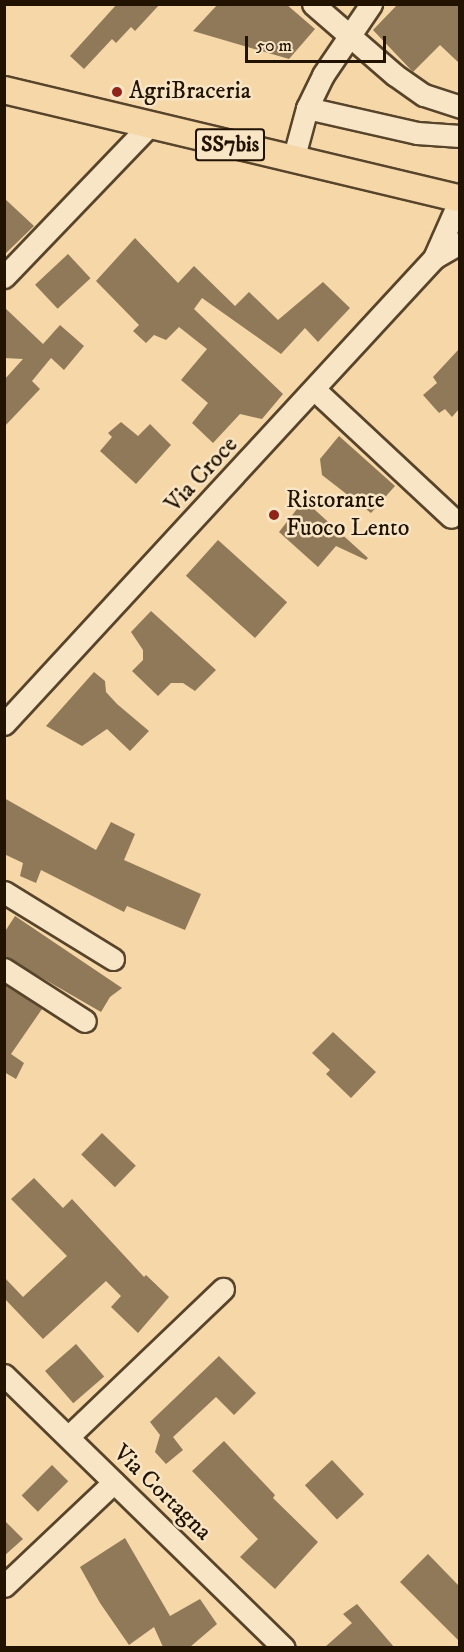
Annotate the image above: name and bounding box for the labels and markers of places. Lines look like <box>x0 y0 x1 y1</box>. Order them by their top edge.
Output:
place label: AgriBraceria <box>129 78 251 106</box>
marker: AgriBraceria <box>110 85 124 99</box>
place label: Ristorante Fuoco Lento <box>286 487 409 543</box>
marker: Ristorante Fuoco Lento <box>267 508 281 522</box>

